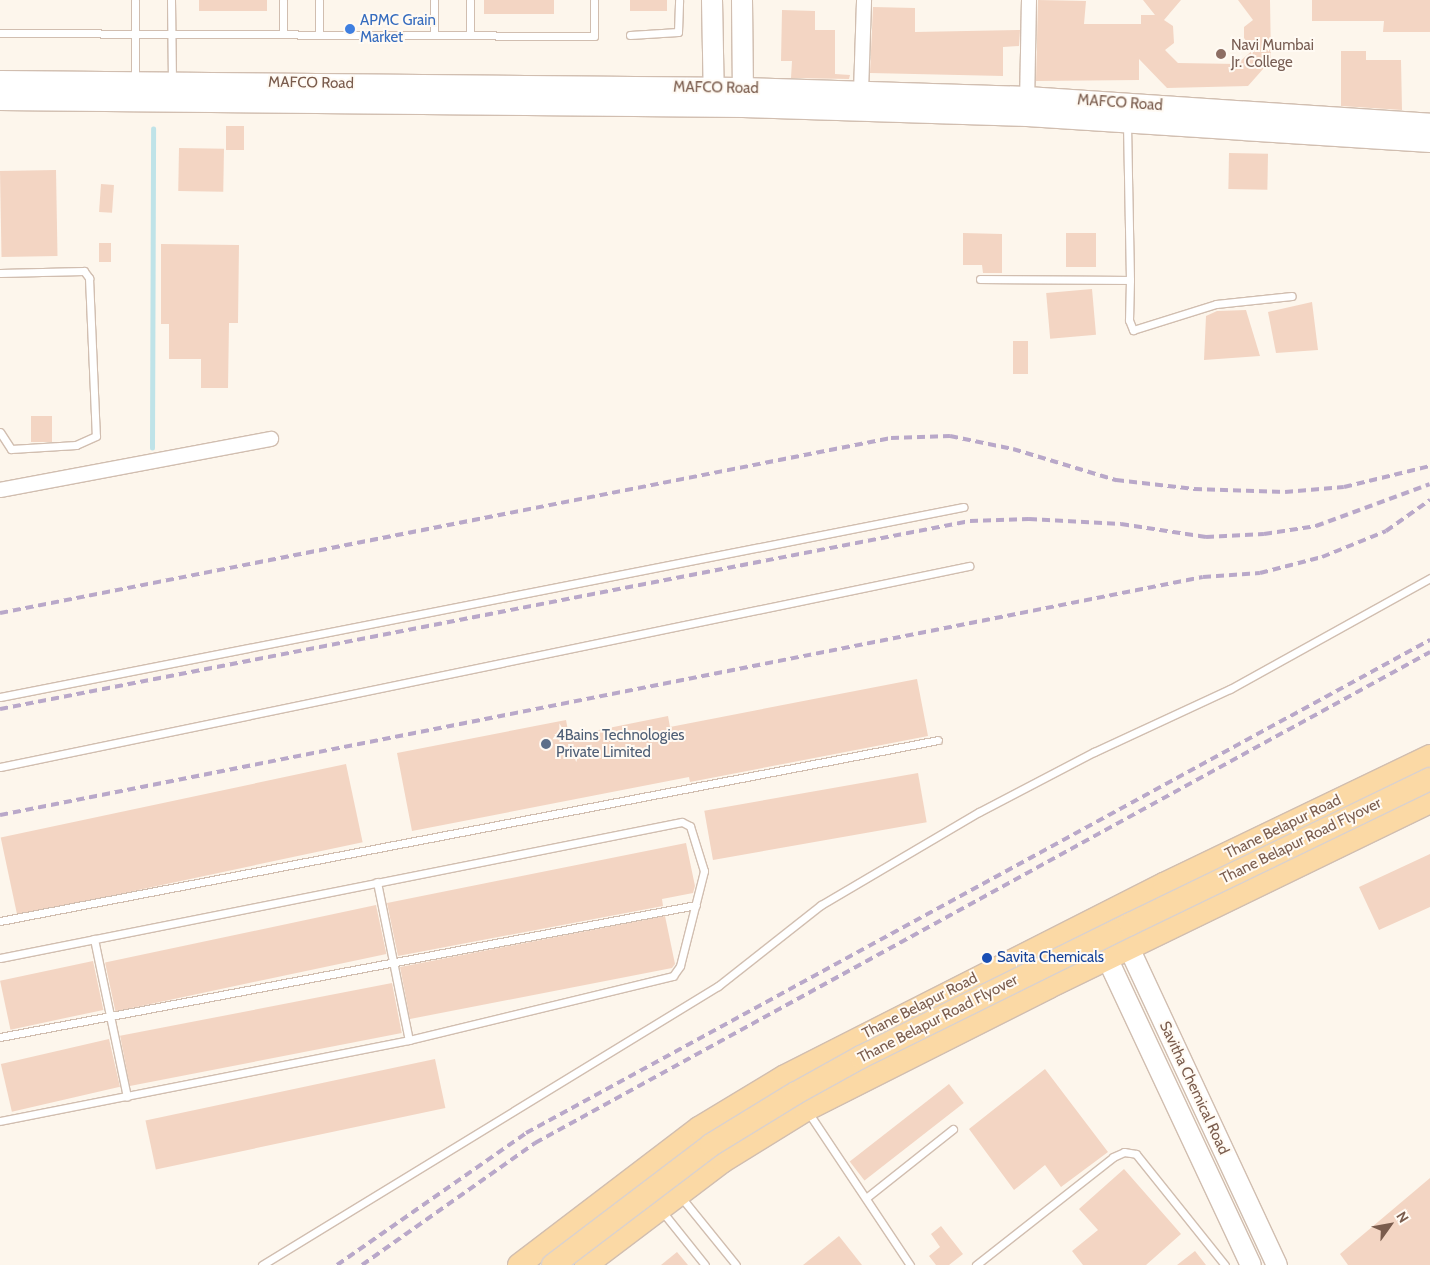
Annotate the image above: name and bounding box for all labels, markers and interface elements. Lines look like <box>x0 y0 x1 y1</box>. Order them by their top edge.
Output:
place label: APMC Grain Market <box>360 11 436 46</box>
marker: APMC Grain Market <box>344 23 356 35</box>
place label: Navi Mumbai Jr. College <box>1231 36 1314 71</box>
marker: Navi Mumbai Jr. College <box>1215 48 1227 60</box>
street label: MAFCO Road <box>268 73 354 93</box>
street label: MAFCO Road <box>673 78 759 98</box>
street label: MAFCO Road <box>1077 91 1163 115</box>
place label: 4Bains Technologies Private Limited <box>556 726 685 761</box>
marker: 4Bains Technologies Private Limited <box>540 738 552 750</box>
street label: Thane Belapur Road <box>1222 791 1344 863</box>
street label: Thane Belapur Road Flyover <box>1218 794 1384 888</box>
place label: Savita Chemicals <box>997 949 1104 967</box>
marker: Savita Chemicals <box>981 952 993 964</box>
street label: Thane Belapur Road <box>859 969 981 1043</box>
street label: Thane Belapur Road Flyover <box>855 971 1021 1067</box>
street label: Savitha Chemical Road <box>1155 1019 1233 1157</box>
north arrow <box>1365 1200 1415 1250</box>
text: N <box>1392 1208 1413 1226</box>

